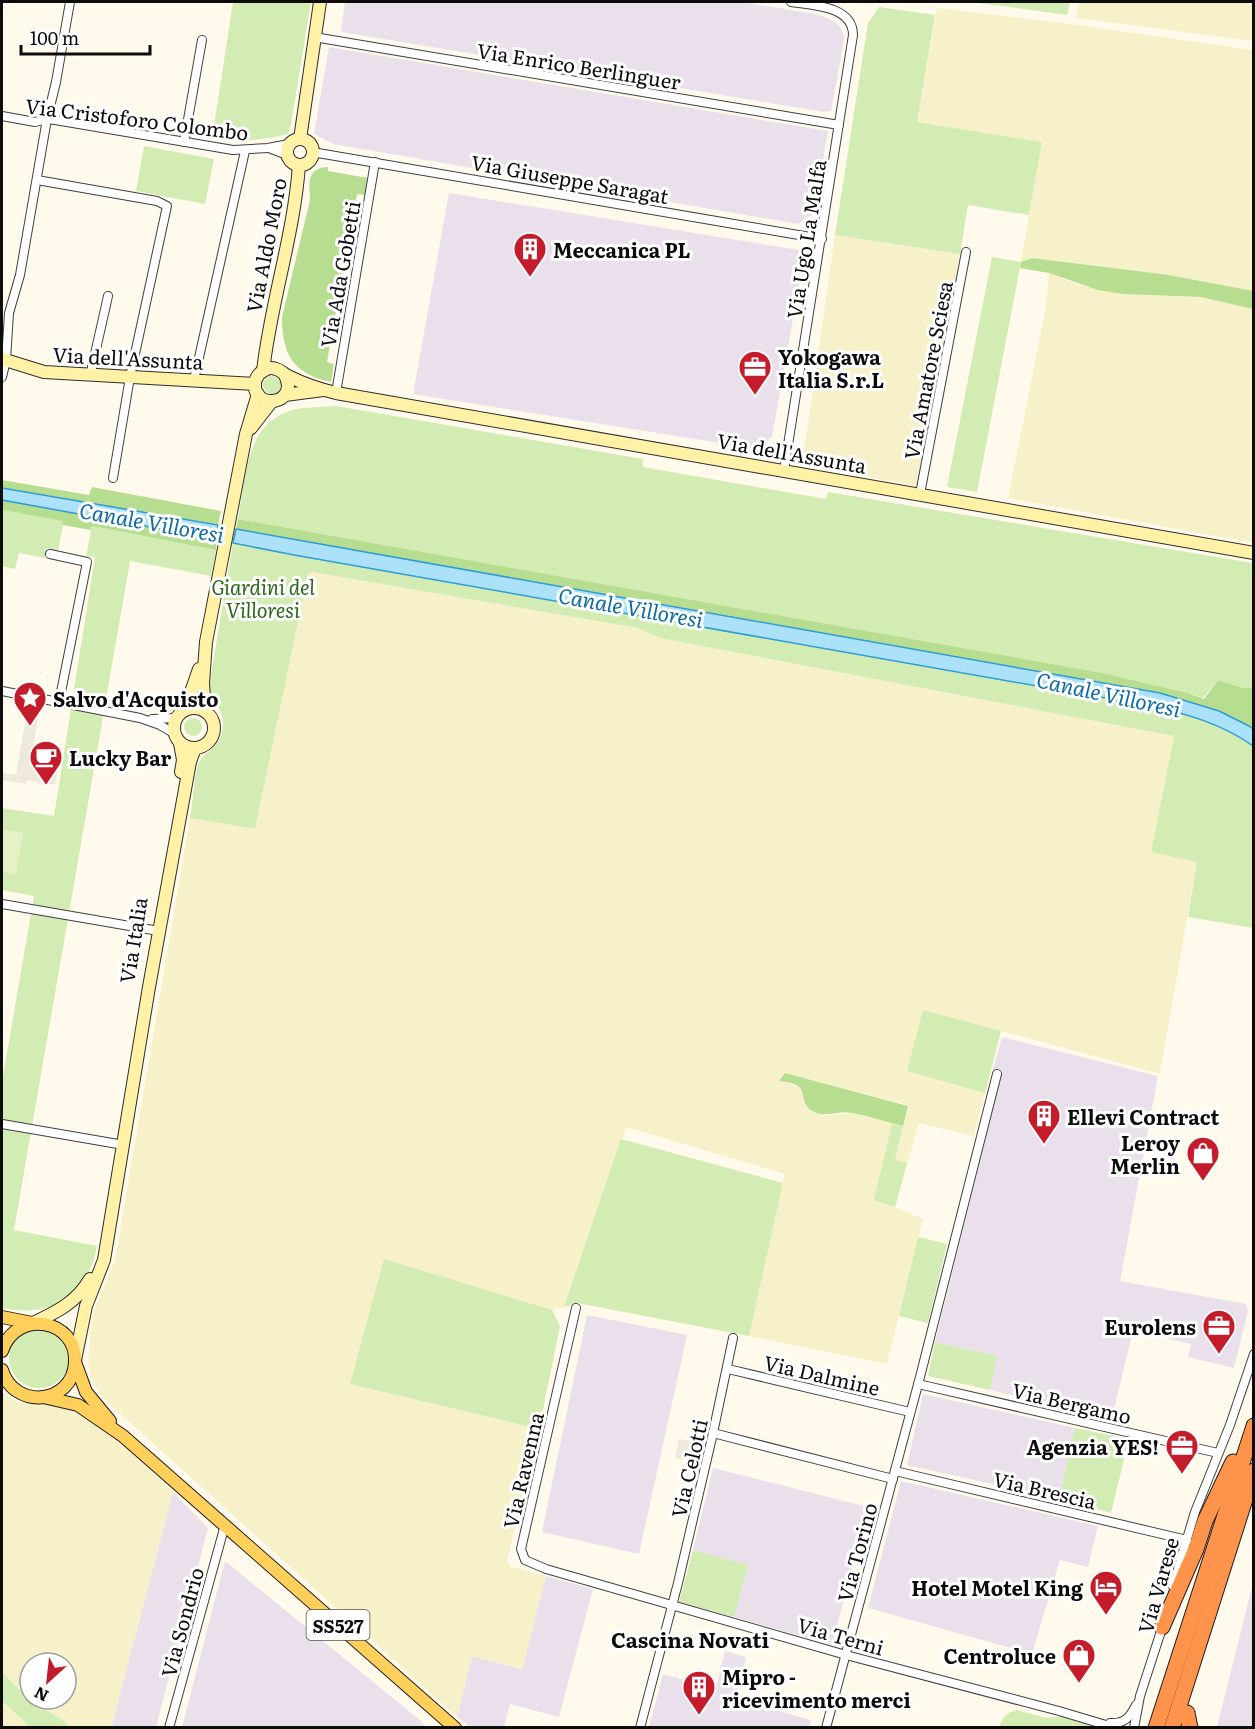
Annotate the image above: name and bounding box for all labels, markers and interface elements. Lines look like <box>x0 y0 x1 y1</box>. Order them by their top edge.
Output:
scale bar <box>21 18 150 56</box>
text: 100 m <box>30 24 79 51</box>
street label: Via Enrico Berlinguer <box>475 34 684 96</box>
street label: Via Cristoforo Colombo <box>24 89 250 147</box>
street label: Via Giuseppe Saragat <box>469 146 671 210</box>
street label: Via Ugo La Malfa <box>778 157 832 321</box>
street label: Via Aldo Moro <box>237 175 293 315</box>
street label: Via Ada Gobetti <box>311 198 367 350</box>
building icon: Meccanica PL <box>512 231 548 278</box>
place label: Meccanica PL <box>553 234 690 264</box>
street label: Via Amatore Sciesa <box>895 278 959 462</box>
street label: Via dell'Assunta <box>52 338 204 376</box>
place label: Yokogawa Italia S.r.L <box>778 341 884 394</box>
office icon: Yokogawa Italia S.r.L <box>737 349 773 396</box>
street label: Via dell'Assunta <box>715 424 869 480</box>
water label: Canale Villoresi <box>77 493 228 549</box>
park label: Giardini del Villoresi <box>211 571 315 624</box>
water label: Canale Villoresi <box>556 578 707 634</box>
water label: Canale Villoresi <box>1034 663 1185 724</box>
place icon: Salvo d'Acquisto <box>12 680 48 727</box>
place label: Salvo d'Acquisto <box>53 683 218 713</box>
cafe icon: Lucky Bar <box>28 739 64 786</box>
place label: Lucky Bar <box>69 742 171 772</box>
street label: Via Italia <box>110 895 154 985</box>
building icon: Ellevi Contract <box>1026 1098 1062 1145</box>
place label: Ellevi Contract <box>1067 1101 1220 1131</box>
place label: Leroy Merlin <box>1110 1127 1181 1180</box>
shop icon: Leroy Merlin <box>1185 1135 1221 1182</box>
office icon: Eurolens <box>1201 1308 1237 1355</box>
place label: Eurolens <box>1104 1311 1196 1341</box>
street label: Via Dalmine <box>761 1346 883 1402</box>
street label: Via Bergamo <box>1010 1374 1134 1430</box>
street label: Via Ravenna <box>494 1409 550 1531</box>
street label: Via Celotti <box>662 1415 714 1520</box>
office icon: Agenzia YES! <box>1164 1428 1200 1475</box>
place label: Agenzia YES! <box>1027 1431 1159 1461</box>
street label: Via Brescia <box>991 1463 1100 1515</box>
street label: Via Torino <box>828 1499 884 1605</box>
street label: Via Varese <box>1129 1533 1185 1637</box>
street label: Via Sondrio <box>152 1564 210 1680</box>
hotel icon: Hotel Motel King <box>1088 1569 1124 1616</box>
place label: Hotel Motel King <box>911 1572 1084 1602</box>
street label: Via Terni <box>794 1608 888 1662</box>
road number: SS527 <box>306 1610 370 1640</box>
district label: Cascina Novati <box>611 1623 769 1654</box>
shop icon: Centroluce <box>1061 1637 1097 1684</box>
place label: Centroluce <box>944 1640 1056 1670</box>
north arrow <box>18 1651 78 1711</box>
place label: Mipro - ricevimento merci <box>722 1661 911 1714</box>
building icon: Mipro - ricevimento merci <box>681 1669 717 1716</box>
text: N <box>29 1682 52 1709</box>

